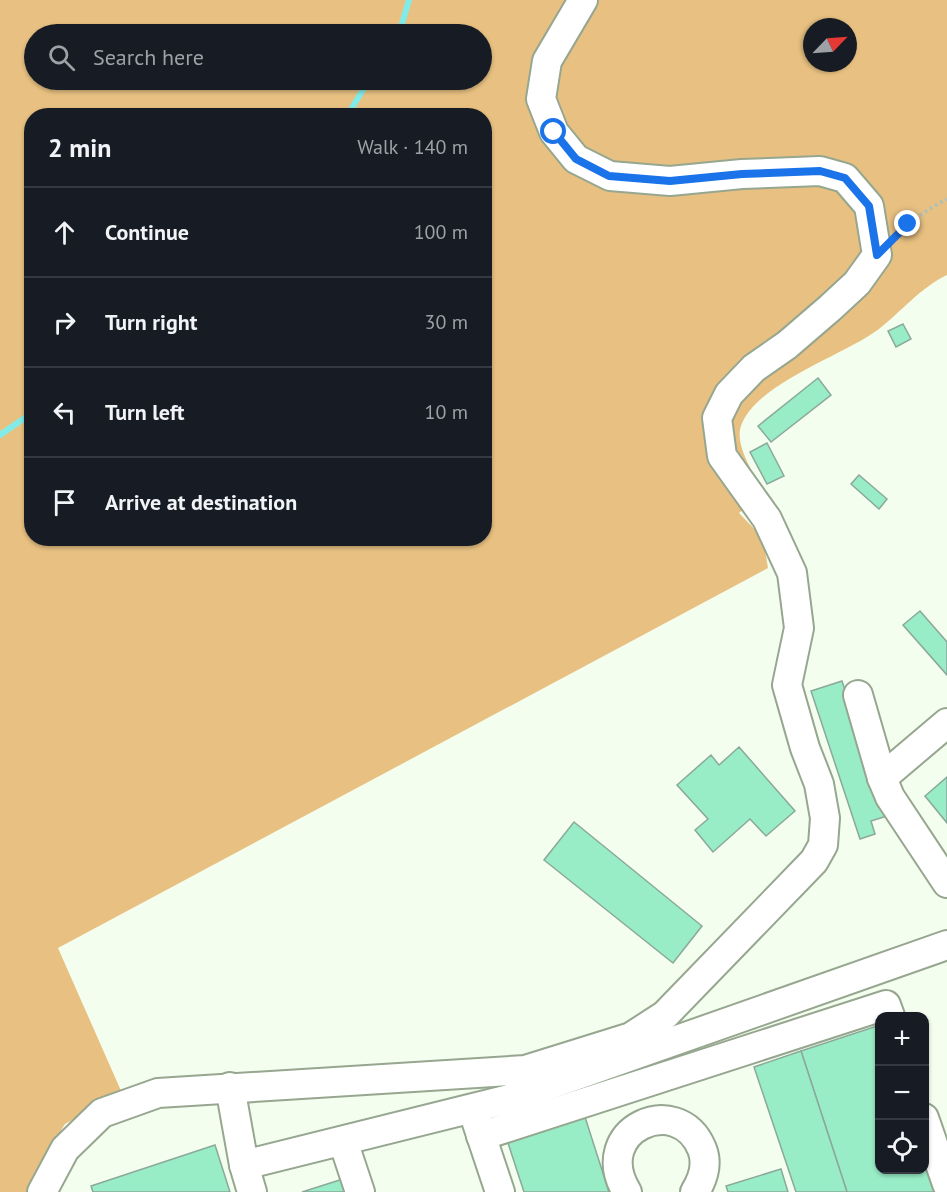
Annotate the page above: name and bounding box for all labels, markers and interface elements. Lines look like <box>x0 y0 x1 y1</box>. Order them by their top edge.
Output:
north arrow <box>803 18 857 72</box>
search box <box>24 24 492 90</box>
icon: search <box>45 41 78 74</box>
text: Search here <box>93 43 204 71</box>
route start <box>540 118 566 144</box>
text: 2 min <box>48 131 111 164</box>
text: Walk · 140 m <box>357 134 468 160</box>
route end <box>894 210 920 236</box>
icon: ahead <box>48 216 81 249</box>
text: Continue <box>105 218 189 246</box>
text: 100 m <box>414 219 468 245</box>
icon: right <box>48 306 81 339</box>
text: Turn right <box>105 308 197 336</box>
text: 30 m <box>425 309 468 335</box>
icon: left <box>48 396 81 429</box>
text: Turn left <box>105 398 185 426</box>
text: 10 m <box>425 399 468 425</box>
icon: arrive <box>48 486 81 519</box>
text: Arrive at destination <box>105 488 297 516</box>
map controls <box>875 1012 929 1174</box>
button: + <box>875 1012 929 1066</box>
button: − <box>875 1066 929 1120</box>
button: locate <box>875 1120 929 1174</box>

